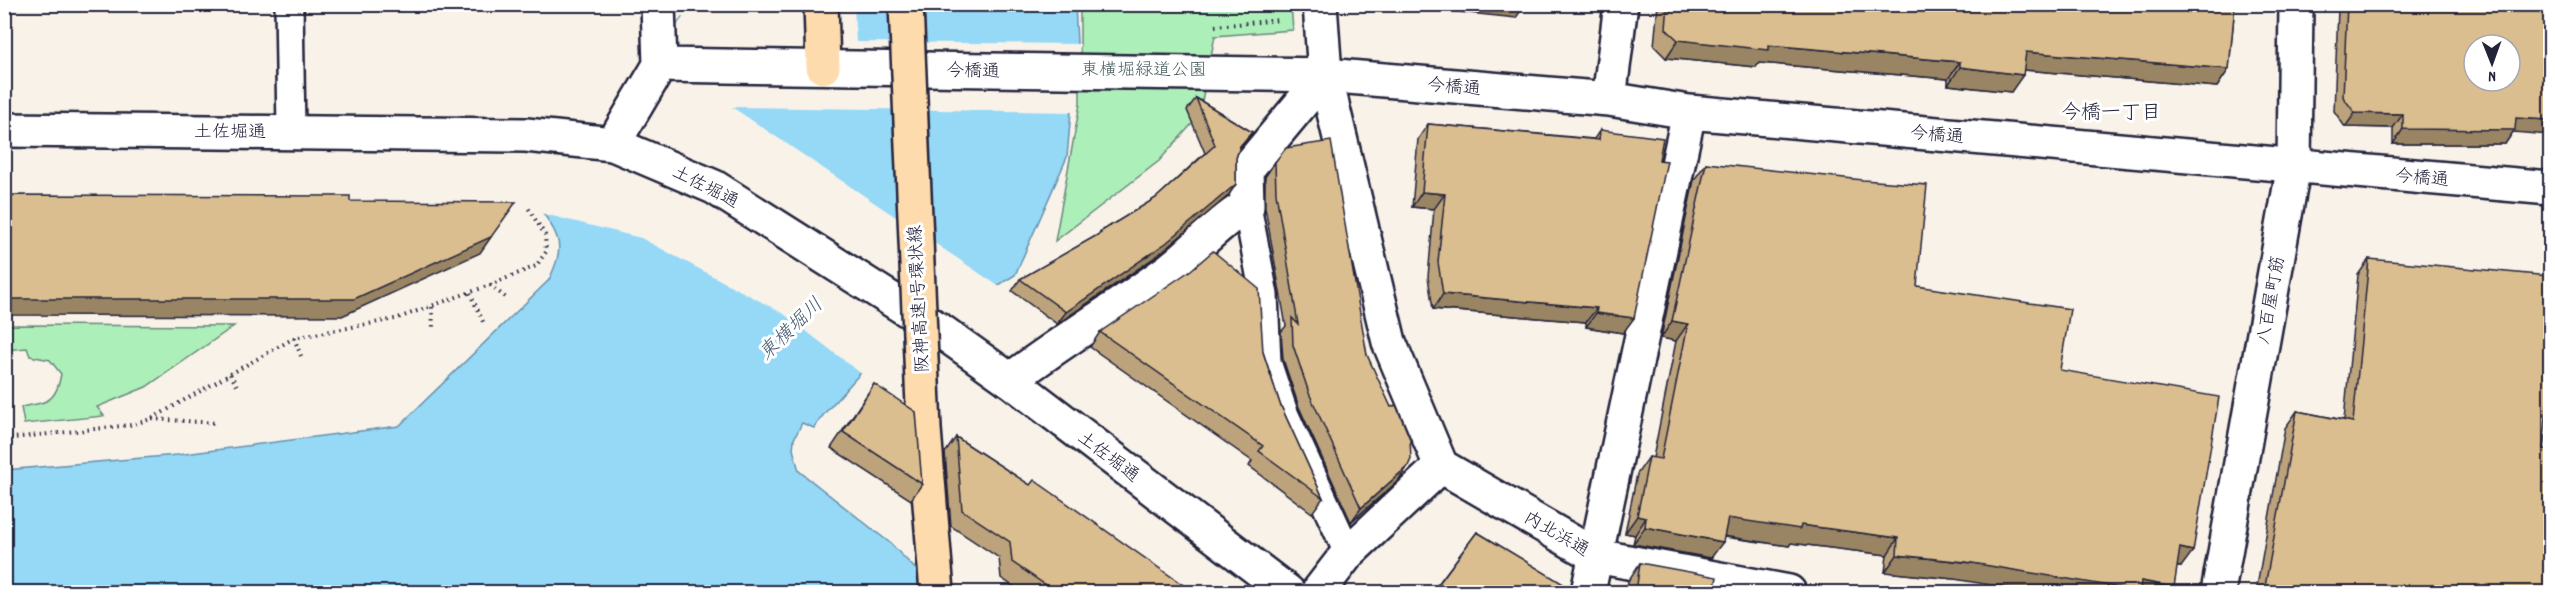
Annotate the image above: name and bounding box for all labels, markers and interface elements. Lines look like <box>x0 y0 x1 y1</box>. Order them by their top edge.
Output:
north arrow <box>2462 33 2522 93</box>
park label: 東横堀緑道公園 <box>1081 59 1207 84</box>
street label: 今橋通 <box>946 60 1000 85</box>
text: N <box>2488 64 2496 87</box>
street label: 今橋通 <box>1426 74 1482 103</box>
district label: 今橋一丁目 <box>2061 100 2161 128</box>
street label: 土佐堀通 <box>194 121 266 146</box>
street label: 今橋通 <box>1909 122 1965 151</box>
street label: 土佐堀通 <box>667 161 743 216</box>
street label: 今橋通 <box>2394 165 2450 194</box>
street label: 阪神高速1号環状線 <box>904 224 937 373</box>
street label: 八百屋町筋 <box>2252 254 2293 347</box>
water label: 東横堀川 <box>754 292 831 368</box>
street label: 土佐堀通 <box>1071 426 1144 490</box>
street label: 内北浜通 <box>1518 506 1593 564</box>

